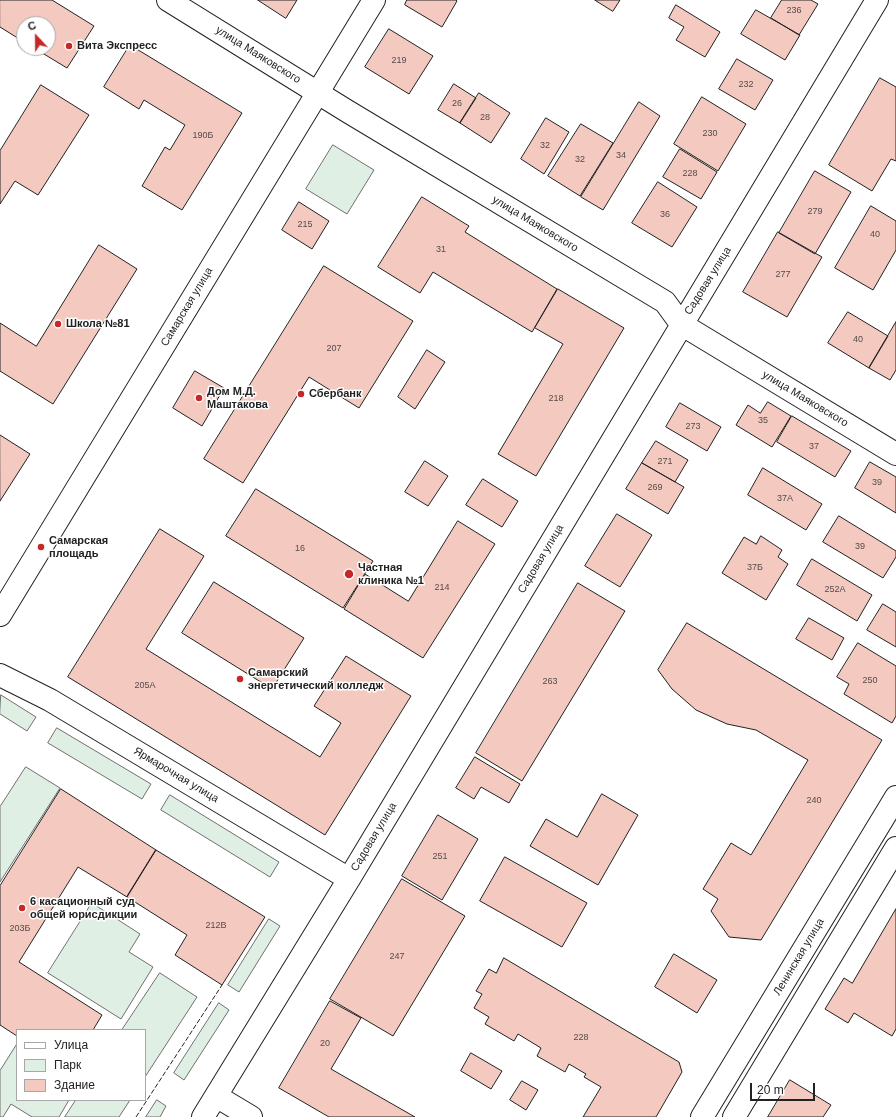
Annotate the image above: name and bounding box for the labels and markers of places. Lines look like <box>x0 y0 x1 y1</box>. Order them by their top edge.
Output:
place label: Вита Экспресс <box>77 39 157 53</box>
marker: Вита Экспресс <box>64 41 74 51</box>
place label: Школа №81 <box>66 317 130 331</box>
marker: Школа №81 <box>53 319 63 329</box>
place label: Дом М.Д. Маштакова <box>207 385 268 411</box>
place label: Сбербанк <box>309 387 361 401</box>
marker: Сбербанк <box>296 389 306 399</box>
marker: Дом М.Д. Маштакова <box>194 393 204 403</box>
place label: Самарская площадь <box>49 534 108 560</box>
marker: Самарская площадь <box>36 542 46 552</box>
place label: Частная клиника №1 <box>358 561 424 587</box>
marker: Частная клиника №1 <box>343 568 355 580</box>
place label: Самарский энергетический колледж <box>248 666 383 692</box>
marker: Самарский энергетический колледж <box>235 674 245 684</box>
place label: 6 касационный суд общей юрисдикции <box>30 895 137 921</box>
marker: 6 касационный суд общей юрисдикции <box>17 903 27 913</box>

